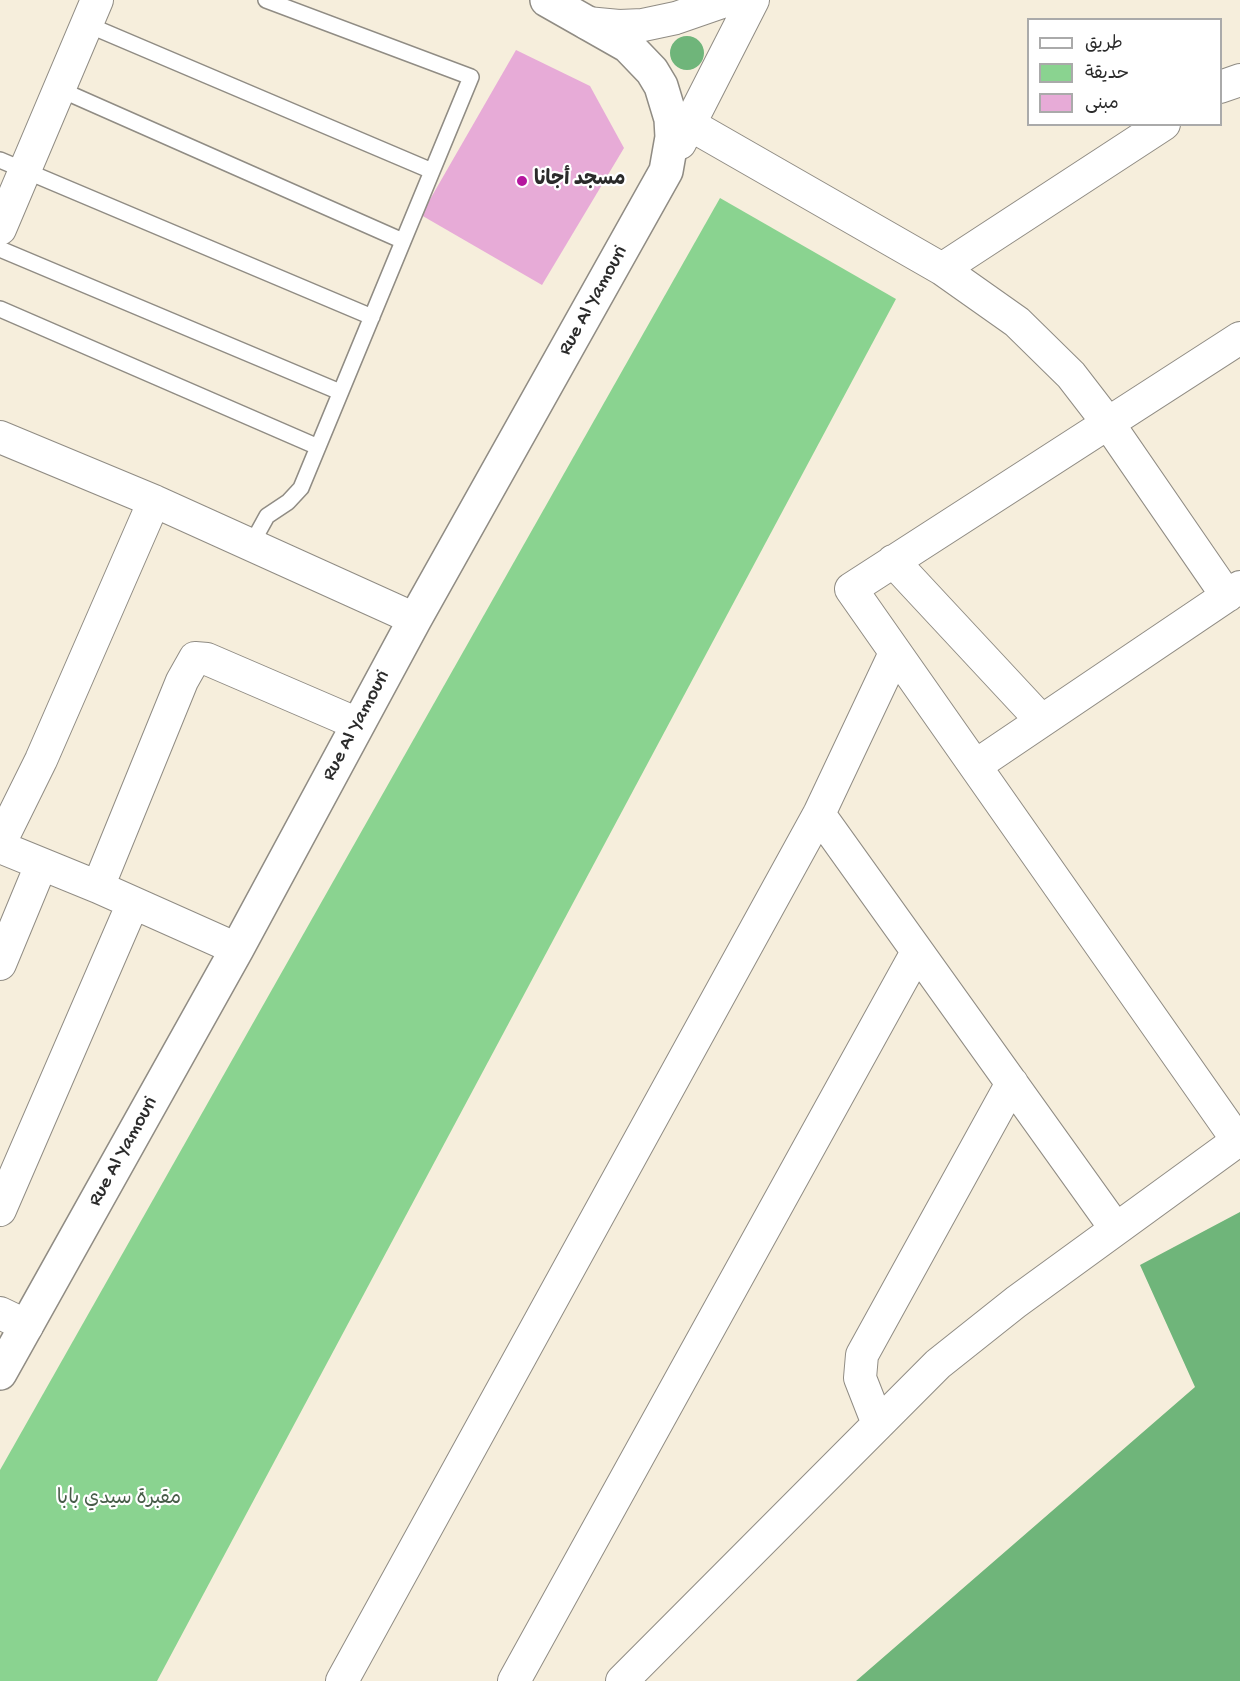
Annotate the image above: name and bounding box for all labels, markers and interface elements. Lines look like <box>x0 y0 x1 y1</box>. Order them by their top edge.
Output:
legend <box>1027 18 1222 126</box>
text: طريق <box>1085 34 1123 55</box>
text: حديقة <box>1085 64 1129 85</box>
text: مبنى <box>1085 94 1119 115</box>
place label: مسجد أجانا <box>534 169 625 193</box>
marker: مسجد أجانا <box>515 174 529 188</box>
street label: Rue Al Yamouri <box>554 242 634 360</box>
street label: Rue Al Yamouri <box>318 667 396 785</box>
street label: Rue Al Yamouri <box>84 1093 164 1211</box>
park label: مقبرة سيدي بابا <box>57 1488 181 1512</box>

